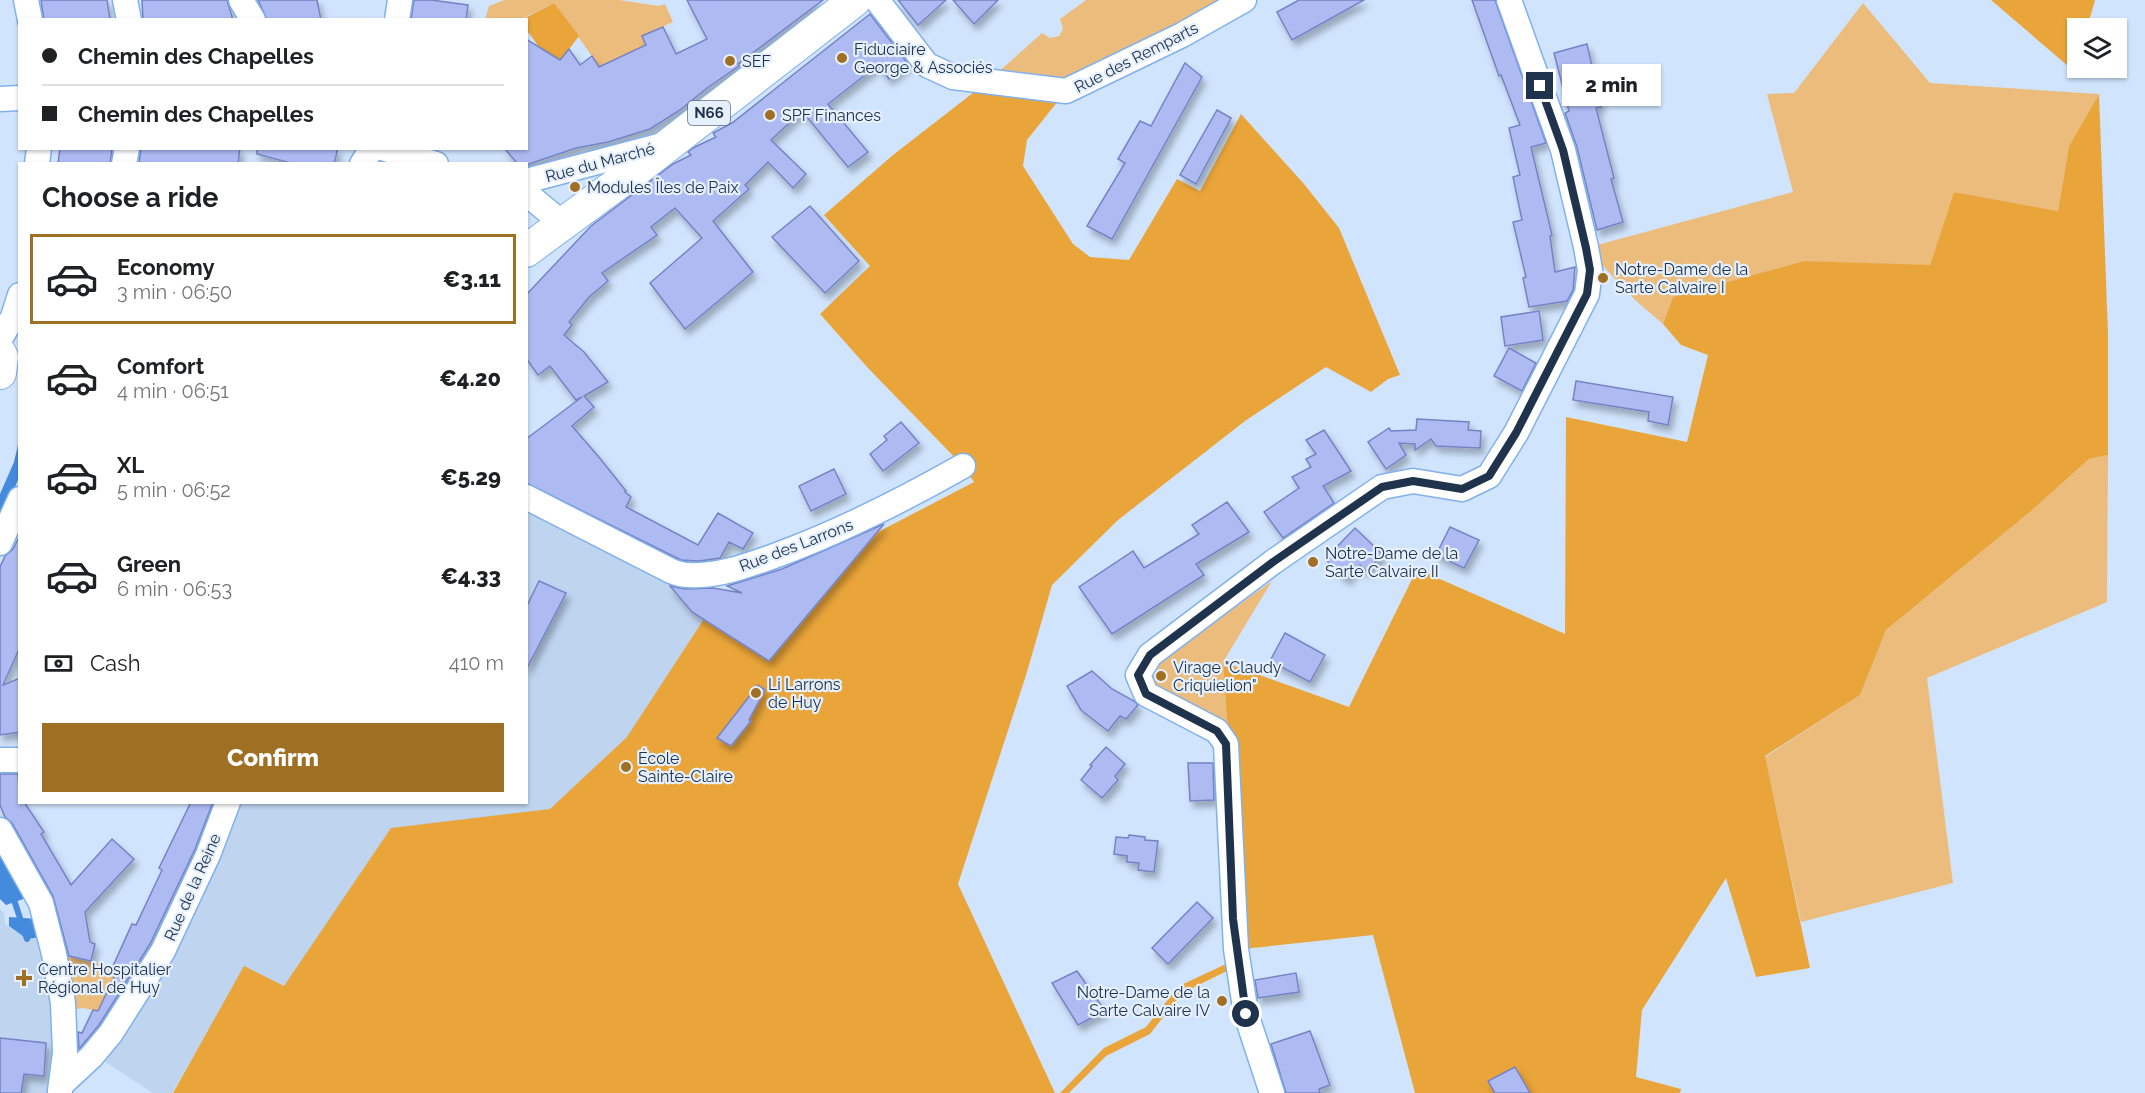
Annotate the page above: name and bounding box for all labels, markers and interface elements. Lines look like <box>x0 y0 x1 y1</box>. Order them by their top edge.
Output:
street label: Rue des Remparts <box>1071 18 1201 97</box>
map controls <box>2067 18 2127 78</box>
button: layers <box>2067 18 2127 78</box>
place label: Fiduciaire George & Associés <box>854 40 993 77</box>
text: Chemin des Chapelles <box>78 43 314 69</box>
marker: Fiduciaire George & Associés <box>835 51 849 65</box>
place label: SEF <box>742 52 771 71</box>
marker: SEF <box>723 54 737 68</box>
callout: 2 min <box>1561 65 1660 107</box>
route end <box>1526 72 1553 99</box>
text: 2 min <box>1585 73 1638 97</box>
text: Chemin des Chapelles <box>78 101 314 127</box>
road number: N66 <box>688 101 730 125</box>
place label: SPF Finances <box>782 106 881 125</box>
marker: SPF Finances <box>763 108 777 122</box>
street label: Rue du Marché <box>543 139 657 186</box>
place label: Modules Îles de Paix <box>587 177 739 197</box>
marker: Modules Îles de Paix <box>568 180 582 194</box>
text: Choose a ride <box>42 182 218 213</box>
icon: car <box>45 252 99 306</box>
text: Economy <box>117 254 215 280</box>
place label: Notre-Dame de la Sarte Calvaire I <box>1615 260 1748 297</box>
text: €3.11 <box>443 266 501 292</box>
marker: Notre-Dame de la Sarte Calvaire I <box>1596 271 1610 285</box>
text: 3 min · 06:50 <box>117 280 232 304</box>
icon: car <box>45 351 99 405</box>
text: Comfort <box>117 353 204 379</box>
text: €4.20 <box>439 365 501 391</box>
text: 4 min · 06:51 <box>117 379 229 403</box>
icon: car <box>45 450 99 504</box>
text: XL <box>117 452 144 478</box>
text: €5.29 <box>440 464 501 490</box>
text: 5 min · 06:52 <box>117 478 231 502</box>
street label: Rue des Larrons <box>737 515 856 576</box>
place label: Notre-Dame de la Sarte Calvaire II <box>1325 544 1458 581</box>
icon: car <box>45 549 99 603</box>
text: Green <box>117 551 181 577</box>
marker: Notre-Dame de la Sarte Calvaire II <box>1306 555 1320 569</box>
text: €4.33 <box>440 563 501 589</box>
text: 6 min · 06:53 <box>117 577 232 601</box>
icon: cash <box>42 647 75 680</box>
text: Cash <box>90 650 141 676</box>
text: 410 m <box>449 651 504 675</box>
place label: Virage "Claudy Criquielion" <box>1173 658 1282 695</box>
marker: Virage "Claudy Criquielion" <box>1154 669 1168 683</box>
place label: Li Larrons de Huy <box>768 675 841 712</box>
marker: Li Larrons de Huy <box>749 686 763 700</box>
button: Confirm <box>42 723 504 792</box>
place label: École Sainte-Claire <box>638 748 733 786</box>
marker: École Sainte-Claire <box>619 760 633 774</box>
street label: Rue de la Reine <box>160 831 225 944</box>
place label: Centre Hospitalier Régional de Huy <box>38 960 171 997</box>
marker: Centre Hospitalier Régional de Huy <box>15 969 33 987</box>
place label: Notre-Dame de la Sarte Calvaire IV <box>1077 983 1210 1020</box>
marker: Notre-Dame de la Sarte Calvaire IV <box>1215 994 1229 1008</box>
route start <box>1232 1000 1259 1027</box>

